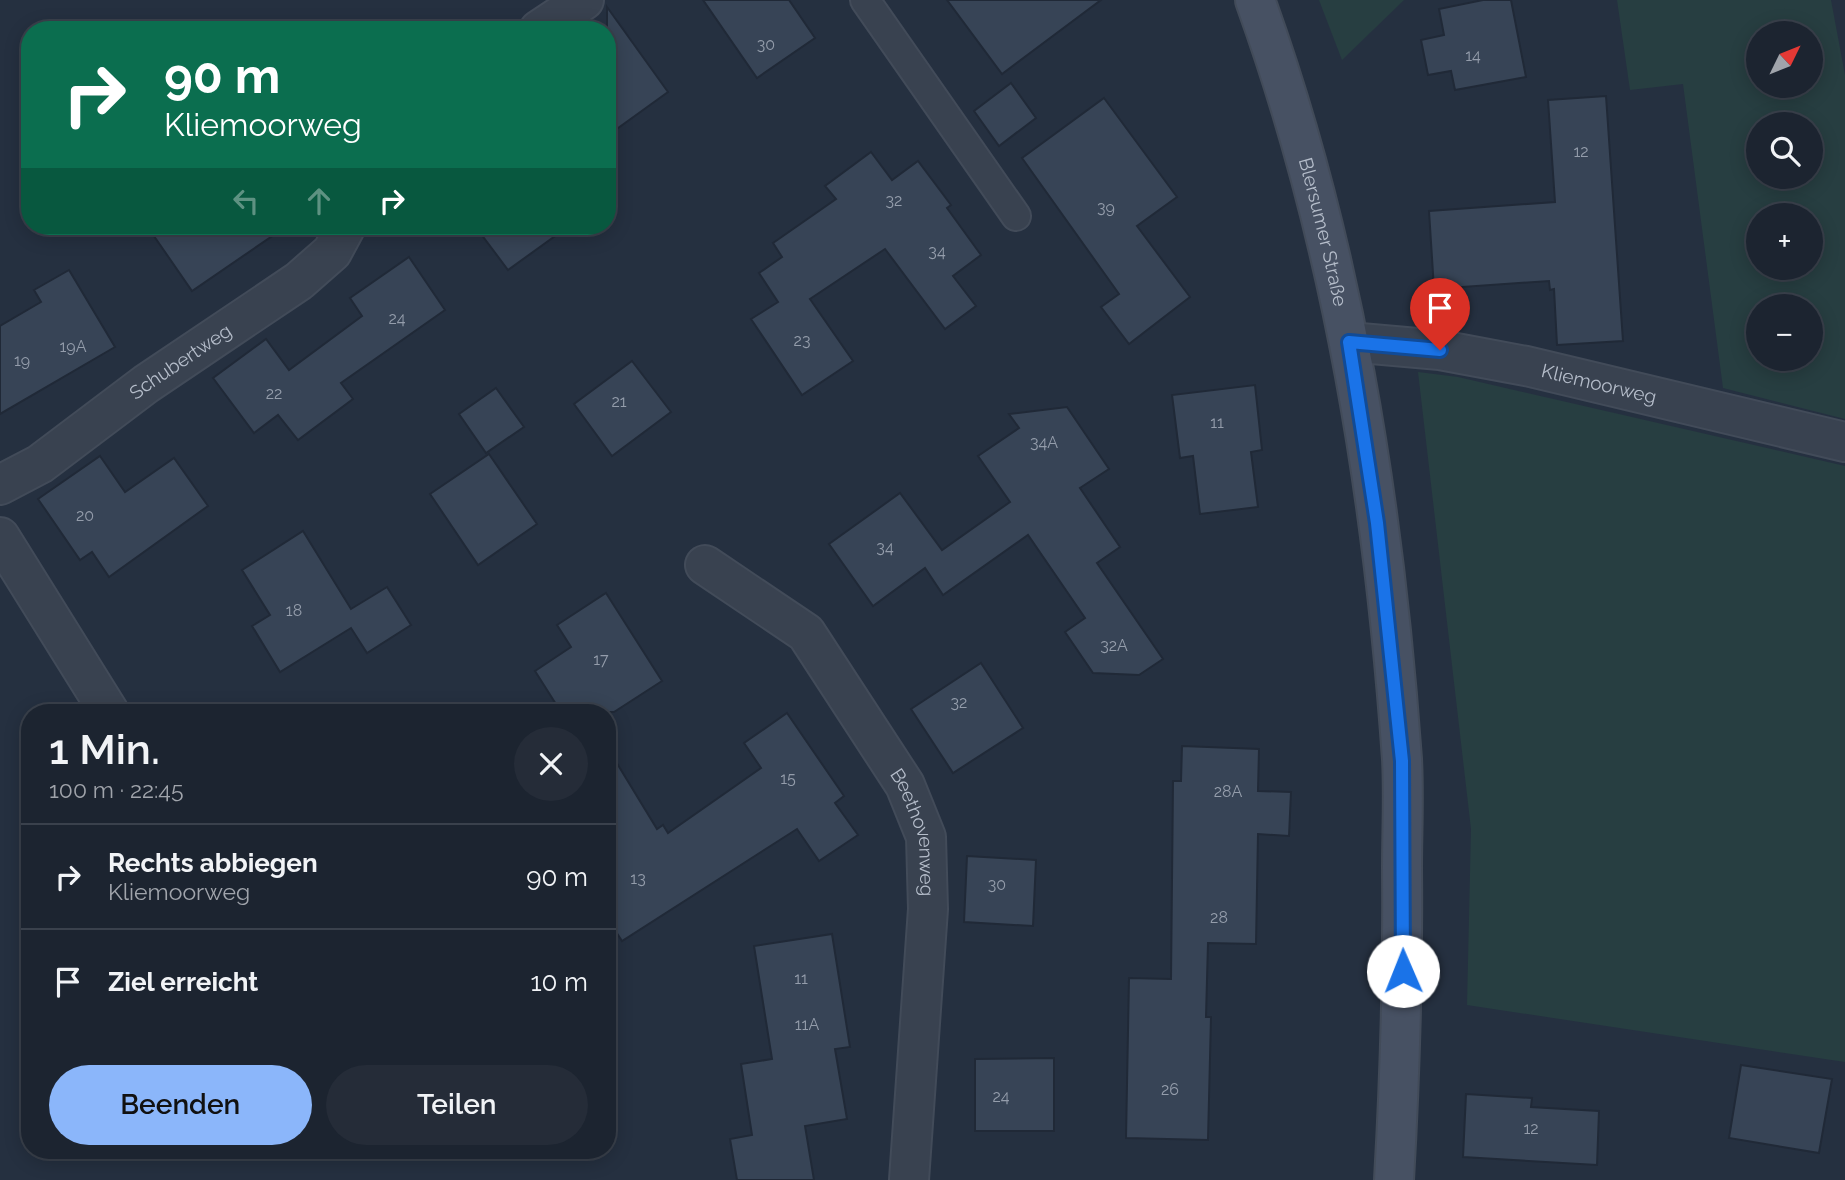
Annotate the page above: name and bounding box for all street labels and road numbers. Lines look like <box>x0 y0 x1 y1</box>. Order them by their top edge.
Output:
street label: Blersumer Straße <box>1295 155 1352 308</box>
street label: Schubertweg <box>125 319 235 404</box>
street label: Kliemoorweg <box>1539 359 1659 408</box>
street label: Beethovenweg <box>886 764 939 897</box>

